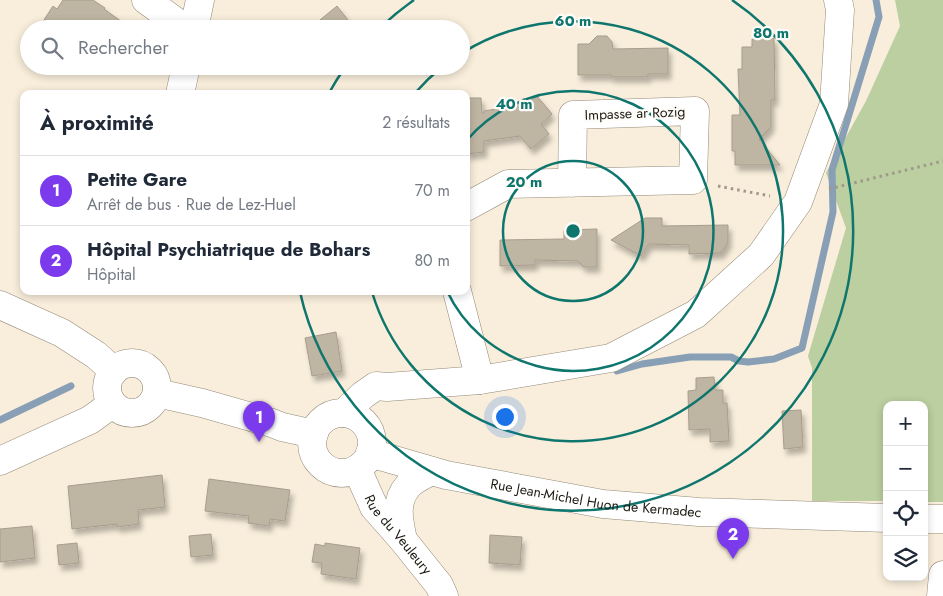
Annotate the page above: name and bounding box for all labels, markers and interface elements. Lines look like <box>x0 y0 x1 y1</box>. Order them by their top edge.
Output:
text: 60 m <box>555 10 591 32</box>
search box <box>20 20 470 75</box>
text: 80 m <box>753 22 789 44</box>
icon: search <box>38 34 66 62</box>
text: Rechercher <box>78 34 169 61</box>
text: 40 m <box>495 93 533 115</box>
street label: Impasse ar Rozig <box>584 101 686 125</box>
text: À proximité <box>40 108 154 138</box>
text: 2 résultats <box>382 111 450 134</box>
text: Petite Gare <box>87 166 187 193</box>
text: 20 m <box>506 171 542 193</box>
text: 1 <box>52 179 60 202</box>
text: 70 m <box>415 179 450 202</box>
text: Arrêt de bus · Rue de Lez-Huel <box>87 193 296 216</box>
centre of rings <box>564 222 582 240</box>
text: Hôpital Psychiatrique de Bohars <box>87 236 370 263</box>
text: 2 <box>51 249 61 272</box>
text: 80 m <box>414 249 450 272</box>
text: Hôpital <box>87 263 136 286</box>
pin: 1 <box>243 401 275 442</box>
map controls <box>883 401 928 581</box>
button: + <box>883 401 928 446</box>
your location <box>492 404 518 430</box>
button: − <box>883 446 928 491</box>
street label: Rue Jean-Michel Huon de Kermadec <box>489 473 702 522</box>
street label: Rue du Veuleury <box>360 491 437 579</box>
button: locate <box>883 491 928 536</box>
pin: 2 <box>717 518 749 559</box>
button: layers <box>883 536 928 581</box>

